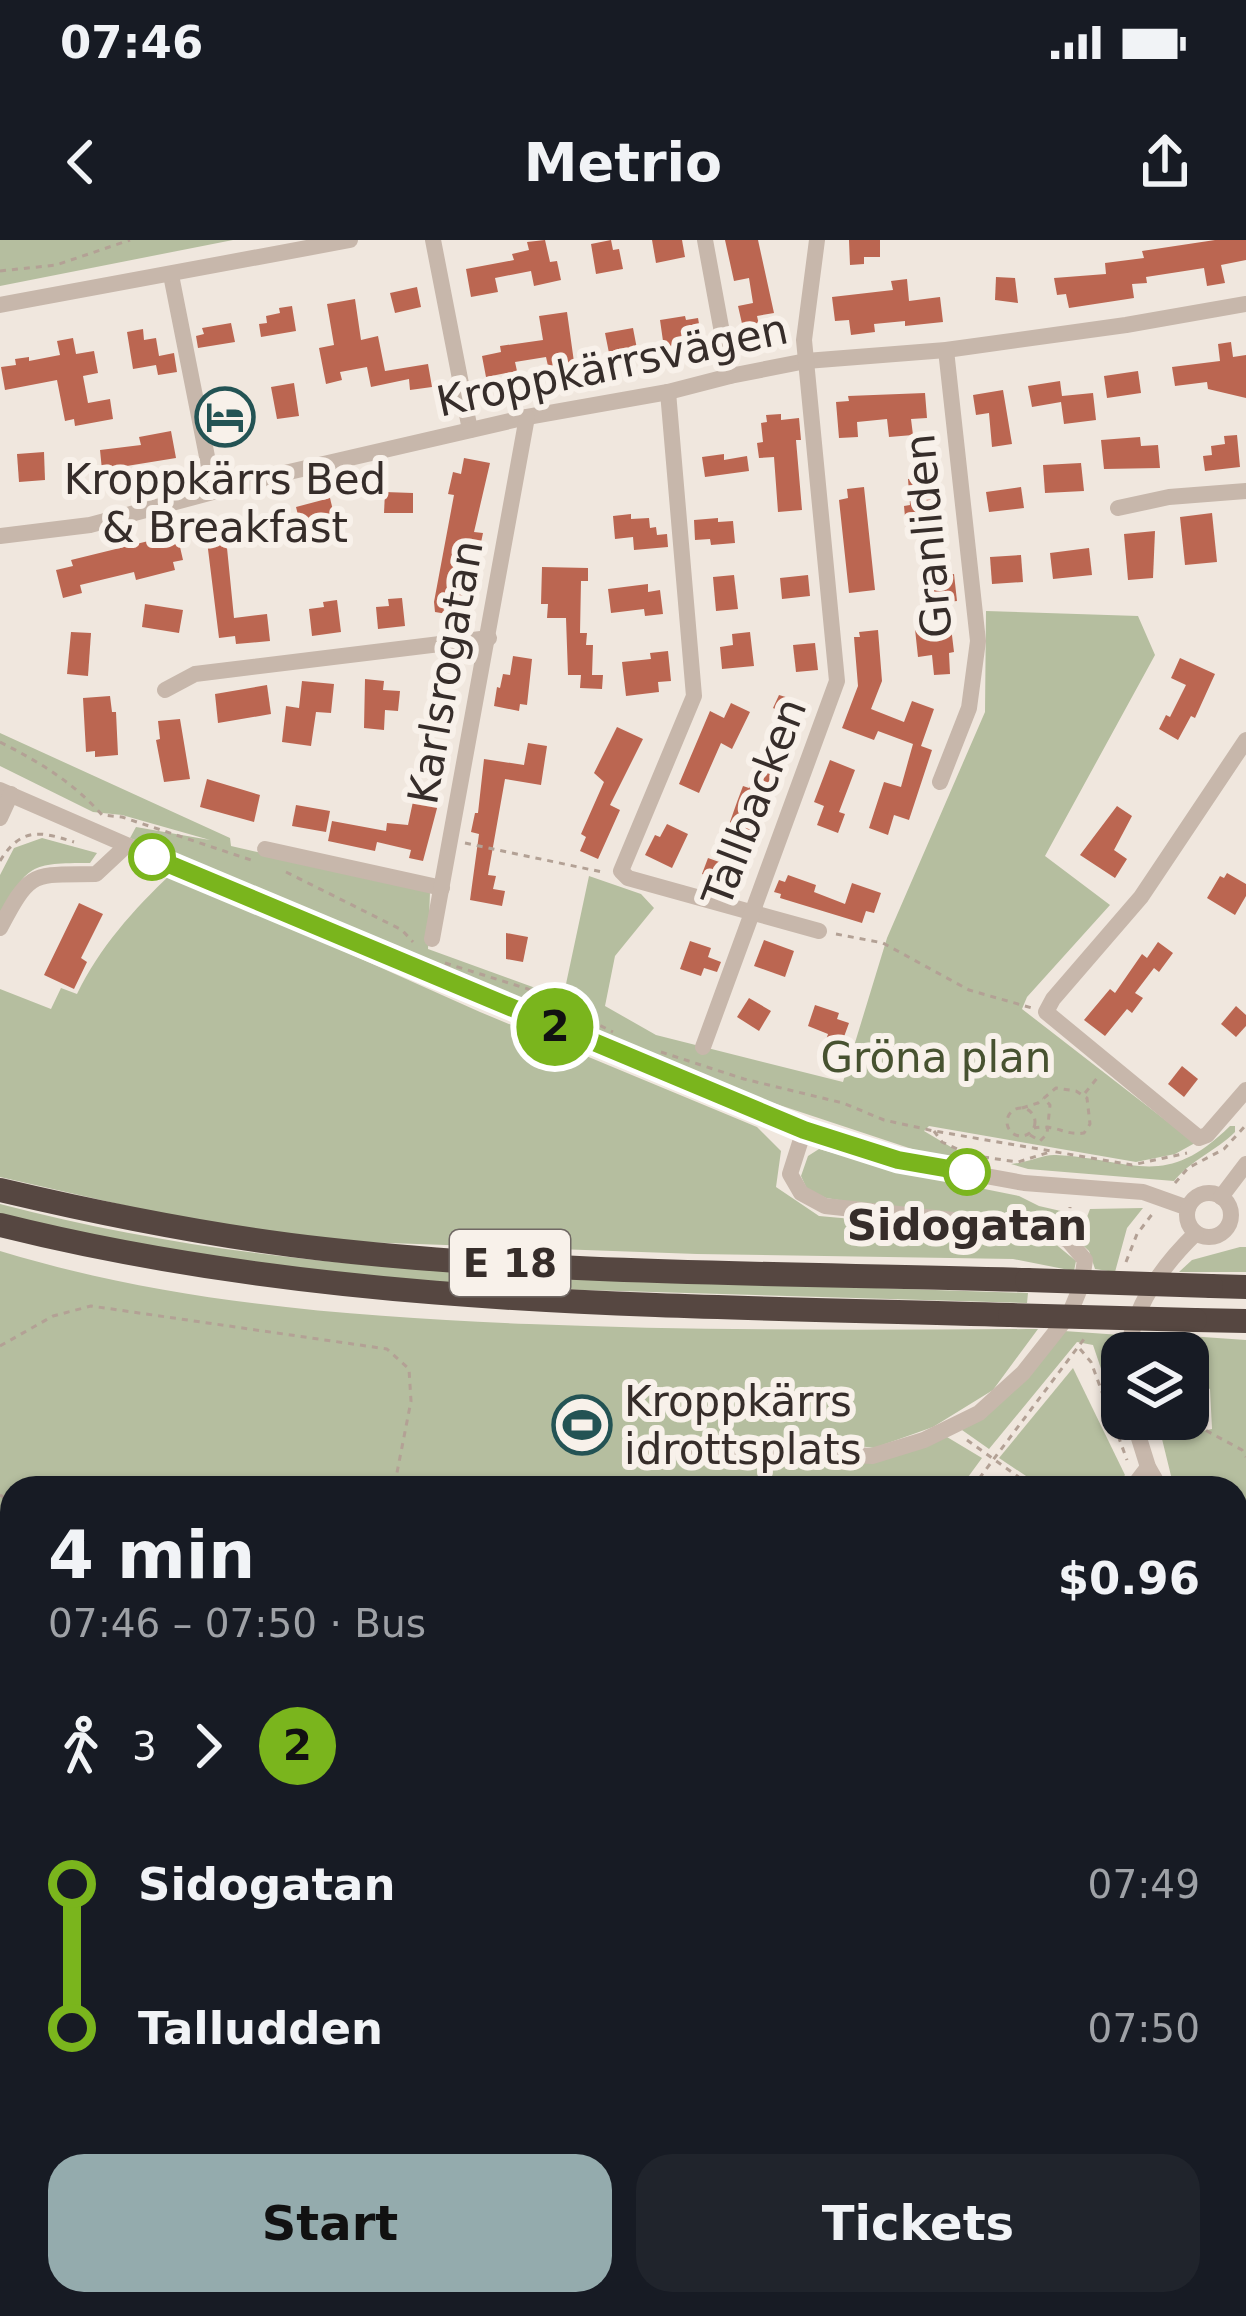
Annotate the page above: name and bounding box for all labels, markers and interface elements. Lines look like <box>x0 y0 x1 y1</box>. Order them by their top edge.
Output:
text: 07:46 <box>60 16 203 69</box>
icon: back <box>48 129 114 195</box>
icon: share <box>1132 129 1198 195</box>
text: Metrio <box>524 131 722 194</box>
street label: Kroppkärrsvägen <box>432 304 792 427</box>
hotel icon: Kroppkärrs Bed & Breakfast <box>194 386 256 448</box>
street label: Granliden <box>895 432 962 640</box>
place label: Kroppkärrs Bed & Breakfast <box>64 455 386 552</box>
street label: Karlsrogatan <box>398 537 493 808</box>
street label: Tallbacken <box>692 691 817 914</box>
unlabelled marker <box>130 835 174 879</box>
line badge: 2 <box>516 988 594 1066</box>
text: 2 <box>540 1002 570 1051</box>
park label: Gröna plan <box>821 1033 1051 1082</box>
marker: Sidogatan <box>945 1150 989 1194</box>
place label: Sidogatan <box>847 1201 1087 1250</box>
road number: E 18 <box>450 1230 570 1296</box>
map controls <box>1101 1332 1209 1440</box>
button: layers <box>1101 1332 1209 1440</box>
place label: Kroppkärrs idrottsplats <box>624 1377 862 1474</box>
sports icon: Kroppkärrs idrottsplats <box>551 1394 613 1456</box>
text: 4 min <box>48 1517 255 1594</box>
text: $0.96 <box>1058 1552 1200 1605</box>
text: 07:46 – 07:50 · Bus <box>48 1601 426 1646</box>
icon: walk <box>48 1713 114 1779</box>
icon: forward <box>175 1713 241 1779</box>
text: 2 <box>283 1721 312 1770</box>
text: 3 <box>132 1724 157 1769</box>
text: Sidogatan <box>138 1858 395 1911</box>
text: 07:49 <box>1088 1862 1200 1907</box>
text: Talludden <box>138 2002 383 2055</box>
text: 07:50 <box>1088 2006 1200 2051</box>
button: Start <box>48 2154 612 2292</box>
button: Tickets <box>636 2154 1200 2292</box>

